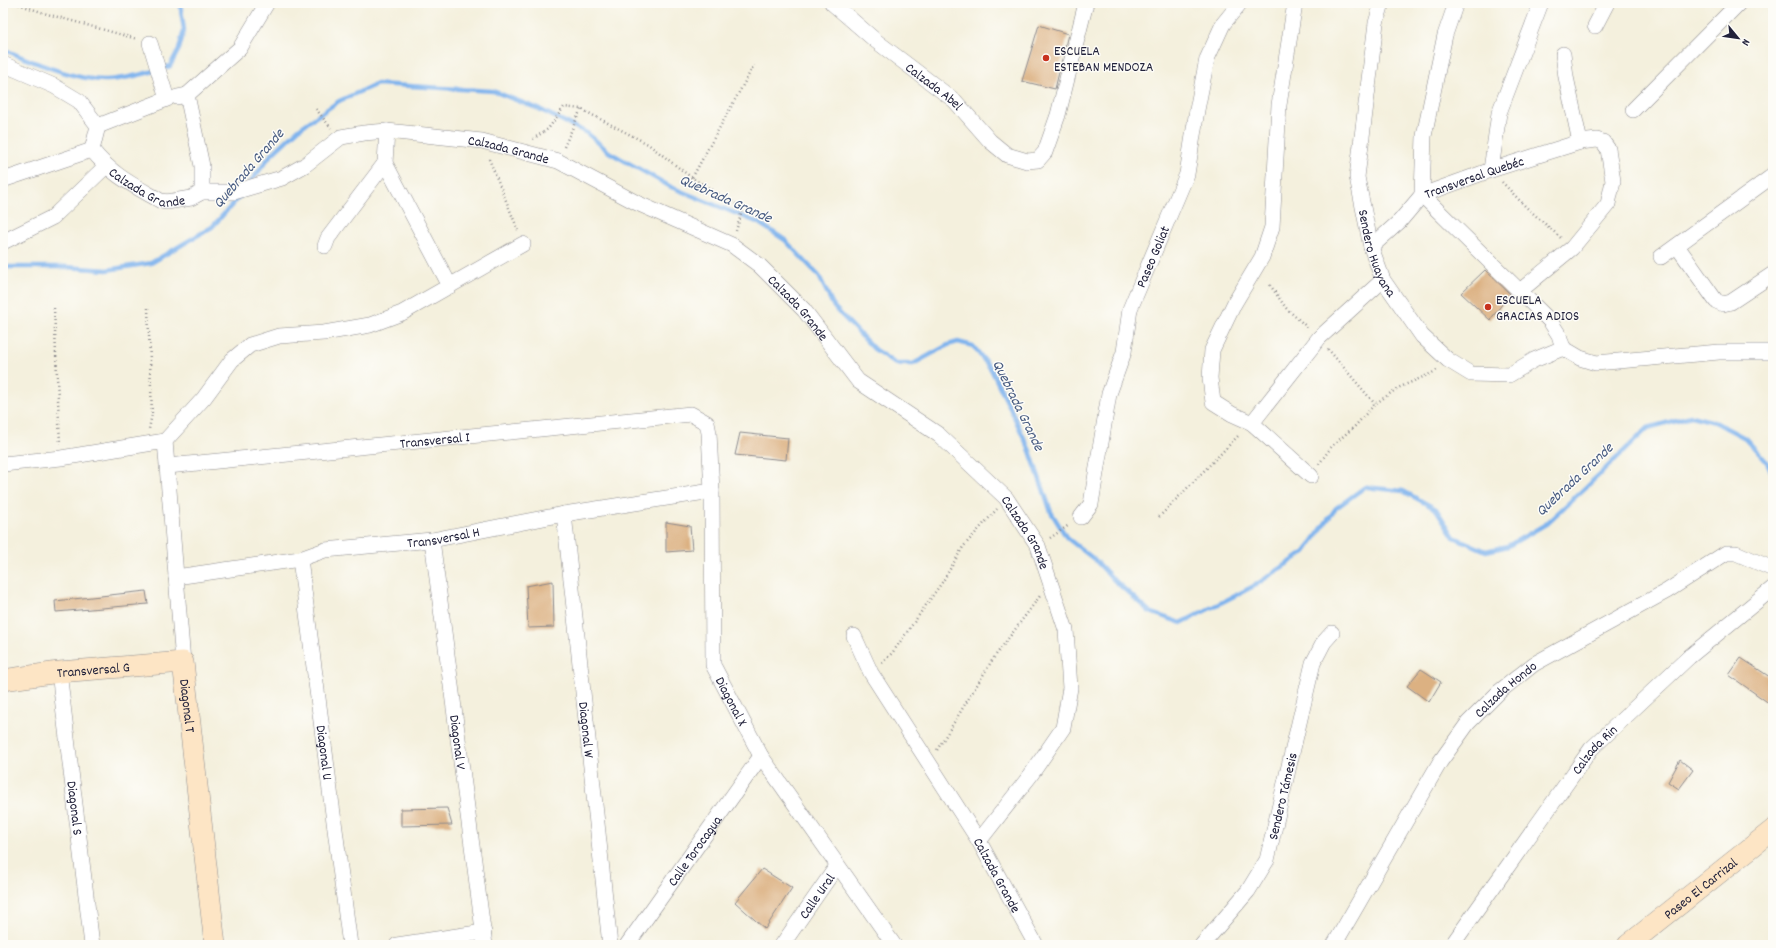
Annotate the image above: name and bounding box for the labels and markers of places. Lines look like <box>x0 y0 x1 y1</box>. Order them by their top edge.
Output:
place label: ESCUELA ESTEBAN MENDOZA <box>1054 42 1154 78</box>
marker: ESCUELA ESTEBAN MENDOZA <box>1041 53 1051 63</box>
place label: ESCUELA GRACIAS ADIOS <box>1496 291 1579 327</box>
marker: ESCUELA GRACIAS ADIOS <box>1483 302 1493 312</box>

